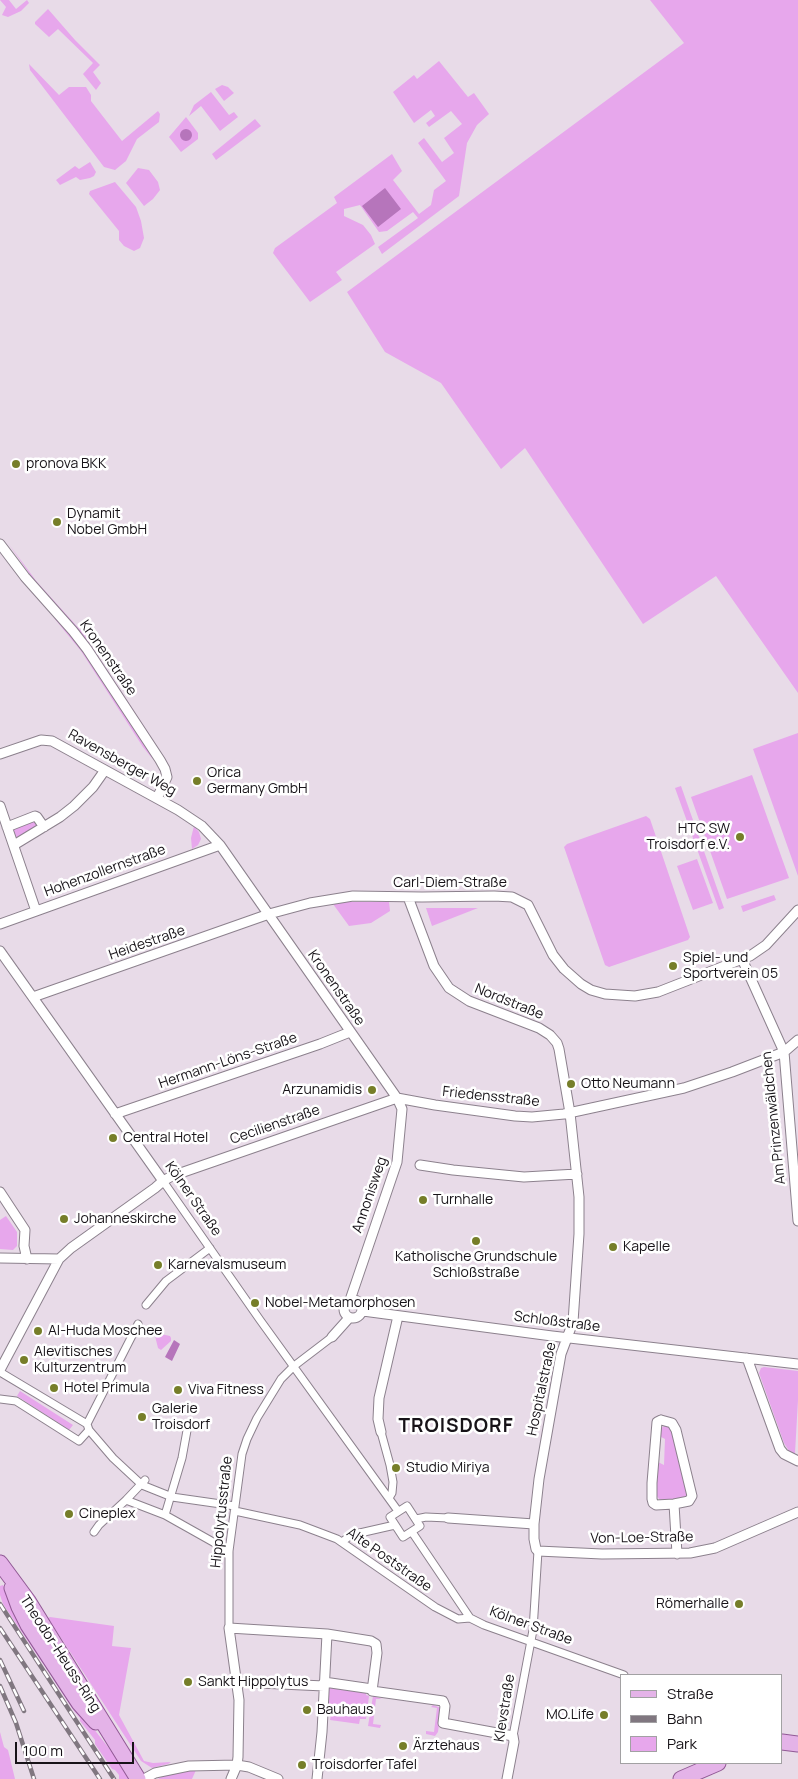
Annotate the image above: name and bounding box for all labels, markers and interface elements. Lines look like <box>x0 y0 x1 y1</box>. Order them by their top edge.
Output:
place label: pronova BKK <box>26 456 106 472</box>
marker: pronova BKK <box>10 458 22 470</box>
place label: Dynamit Nobel GmbH <box>67 506 147 538</box>
marker: Dynamit Nobel GmbH <box>51 516 63 528</box>
street label: Kronenstraße <box>76 617 140 699</box>
street label: Ravensberger Weg <box>65 726 179 800</box>
place label: Orica Germany GmbH <box>207 765 308 798</box>
marker: Orica Germany GmbH <box>191 775 203 787</box>
place label: HTC SW Troisdorf e.V. <box>647 821 730 854</box>
marker: HTC SW Troisdorf e.V. <box>734 831 746 843</box>
street label: Hohenzollernstraße <box>42 841 168 901</box>
street label: Carl-Diem-Straße <box>393 875 507 891</box>
street label: Heidestraße <box>107 922 187 964</box>
street label: Kronenstraße <box>304 947 368 1029</box>
place label: Spiel- und Sportverein 05 <box>683 950 778 982</box>
marker: Spiel- und Sportverein 05 <box>667 960 679 972</box>
street label: Nordstraße <box>472 981 546 1023</box>
street label: Hermann-Löns-Straße <box>157 1029 299 1093</box>
street label: Am Prinzenwäldchen <box>759 1051 789 1185</box>
place label: Otto Neumann <box>581 1076 675 1092</box>
marker: Otto Neumann <box>565 1078 577 1090</box>
place label: Arzunamidis <box>282 1082 362 1098</box>
marker: Arzunamidis <box>366 1084 378 1096</box>
street label: Friedensstraße <box>442 1084 540 1110</box>
street label: Cecilienstraße <box>228 1102 322 1148</box>
place label: Central Hotel <box>123 1130 208 1146</box>
marker: Central Hotel <box>107 1132 119 1144</box>
street label: Annonisweg <box>349 1155 391 1235</box>
street label: Kölner Straße <box>161 1159 225 1239</box>
place label: Turnhalle <box>433 1192 493 1208</box>
marker: Turnhalle <box>417 1194 429 1206</box>
place label: Johanneskirche <box>74 1211 176 1227</box>
marker: Johanneskirche <box>58 1213 70 1225</box>
marker: Katholische Grundschule Schloßstraße <box>470 1235 482 1247</box>
place label: Kapelle <box>623 1239 670 1255</box>
marker: Kapelle <box>607 1241 619 1253</box>
place label: Katholische Grundschule Schloßstraße <box>395 1249 557 1282</box>
place label: Karnevalsmuseum <box>168 1257 286 1273</box>
marker: Karnevalsmuseum <box>152 1259 164 1271</box>
place label: Nobel-Metamorphosen <box>265 1295 415 1311</box>
marker: Nobel-Metamorphosen <box>249 1297 261 1309</box>
street label: Schloßstraße <box>513 1308 601 1336</box>
place label: Al-Huda Moschee <box>48 1323 163 1339</box>
marker: Al-Huda Moschee <box>32 1325 44 1337</box>
street label: Hospitalstraße <box>524 1341 560 1437</box>
place label: Alevitisches Kulturzentrum <box>34 1344 126 1376</box>
marker: Alevitisches Kulturzentrum <box>18 1354 30 1366</box>
place label: Hotel Primula <box>64 1380 149 1396</box>
marker: Hotel Primula <box>48 1382 60 1394</box>
place label: Viva Fitness <box>188 1382 264 1398</box>
marker: Viva Fitness <box>172 1384 184 1396</box>
place label: Galerie Troisdorf <box>152 1401 210 1434</box>
marker: Galerie Troisdorf <box>136 1411 148 1423</box>
district label: TROISDORF <box>397 1416 515 1438</box>
street label: Hippolytusstraße <box>208 1455 236 1569</box>
place label: Studio Miriya <box>406 1460 489 1476</box>
marker: Studio Miriya <box>390 1462 402 1474</box>
place label: Cineplex <box>79 1506 135 1522</box>
marker: Cineplex <box>63 1508 75 1520</box>
street label: Alte Poststraße <box>343 1524 435 1596</box>
street label: Von-Loe-Straße <box>590 1529 694 1547</box>
street label: Theodor-Heuss-Ring <box>16 1592 104 1716</box>
place label: Römerhalle <box>656 1596 729 1612</box>
marker: Römerhalle <box>733 1598 745 1610</box>
street label: Kölner Straße <box>487 1603 575 1649</box>
street label: Klevstraße <box>491 1673 519 1743</box>
place label: Sankt Hippolytus <box>198 1674 308 1690</box>
legend <box>620 1674 783 1764</box>
marker: Sankt Hippolytus <box>182 1676 194 1688</box>
text: Straße <box>667 1683 713 1704</box>
place label: Bauhaus <box>317 1702 373 1718</box>
marker: Bauhaus <box>301 1704 313 1716</box>
place label: MO.Life <box>546 1707 594 1723</box>
text: Bahn <box>667 1708 702 1729</box>
marker: MO.Life <box>598 1709 610 1721</box>
scale bar <box>18 1732 136 1764</box>
text: Park <box>667 1733 697 1754</box>
place label: Ärztehaus <box>413 1738 480 1754</box>
text: 100 m <box>23 1740 63 1761</box>
marker: Ärztehaus <box>397 1740 409 1752</box>
place label: Troisdorfer Tafel <box>312 1757 417 1773</box>
marker: Troisdorfer Tafel <box>296 1759 308 1771</box>

